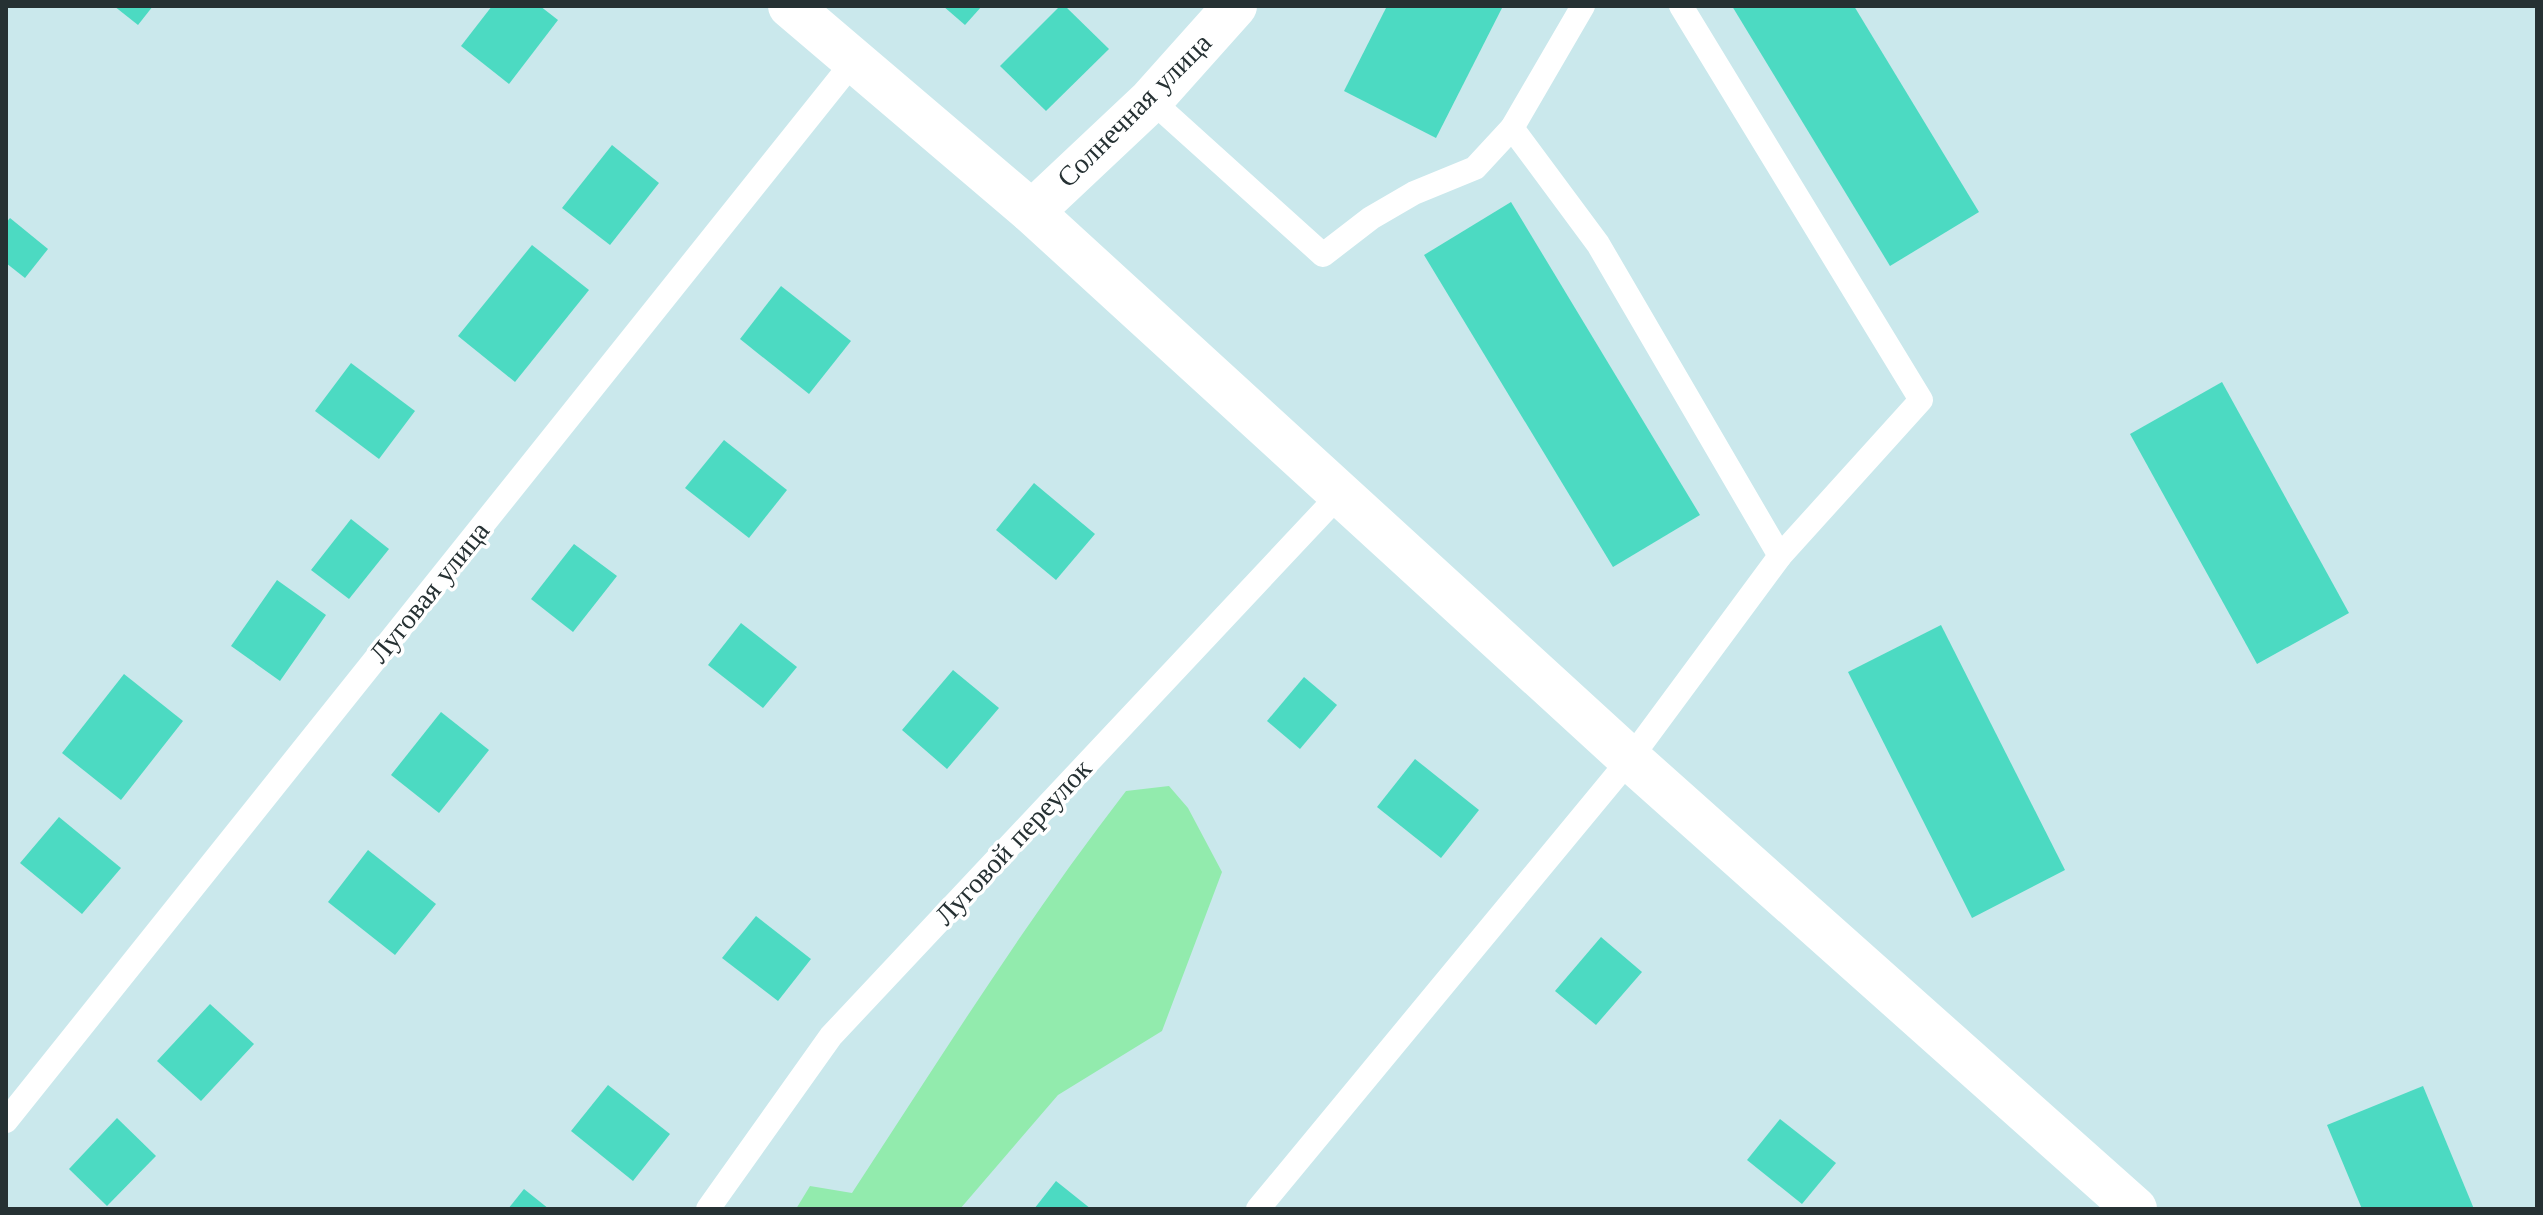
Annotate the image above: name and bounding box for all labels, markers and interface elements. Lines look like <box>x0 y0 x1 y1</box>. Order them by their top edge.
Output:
street label: Солнечная улица <box>1049 25 1219 195</box>
street label: Луговая улица <box>361 514 497 670</box>
street label: Луговой переулок <box>927 751 1099 932</box>

